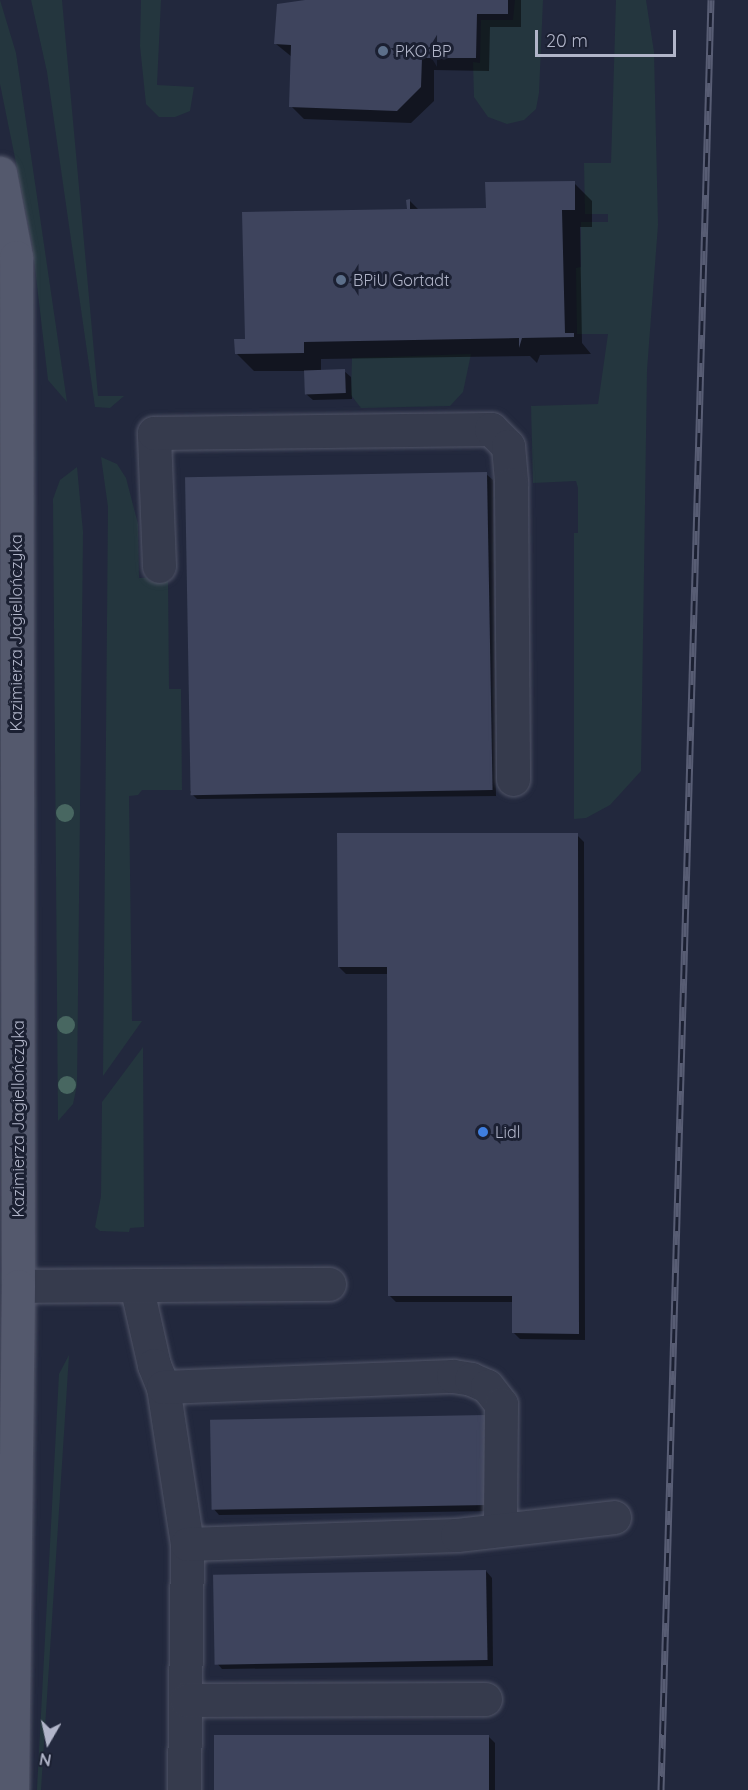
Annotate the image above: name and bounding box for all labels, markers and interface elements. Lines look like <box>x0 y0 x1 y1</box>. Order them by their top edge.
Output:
scale bar <box>538 18 679 56</box>
text: 20 m <box>546 29 588 52</box>
place label: PKO BP <box>395 41 451 61</box>
marker: PKO BP <box>376 44 390 58</box>
place label: BPiU Gortadt <box>353 270 449 290</box>
marker: BPiU Gortadt <box>334 273 348 287</box>
street label: Kazimierza Jagiellończyka <box>6 534 26 732</box>
street label: Kazimierza Jagiellończyka <box>8 1020 28 1218</box>
place label: Lidl <box>495 1122 520 1142</box>
marker: Lidl <box>476 1125 490 1139</box>
north arrow <box>18 1712 78 1772</box>
text: N <box>38 1749 53 1771</box>

